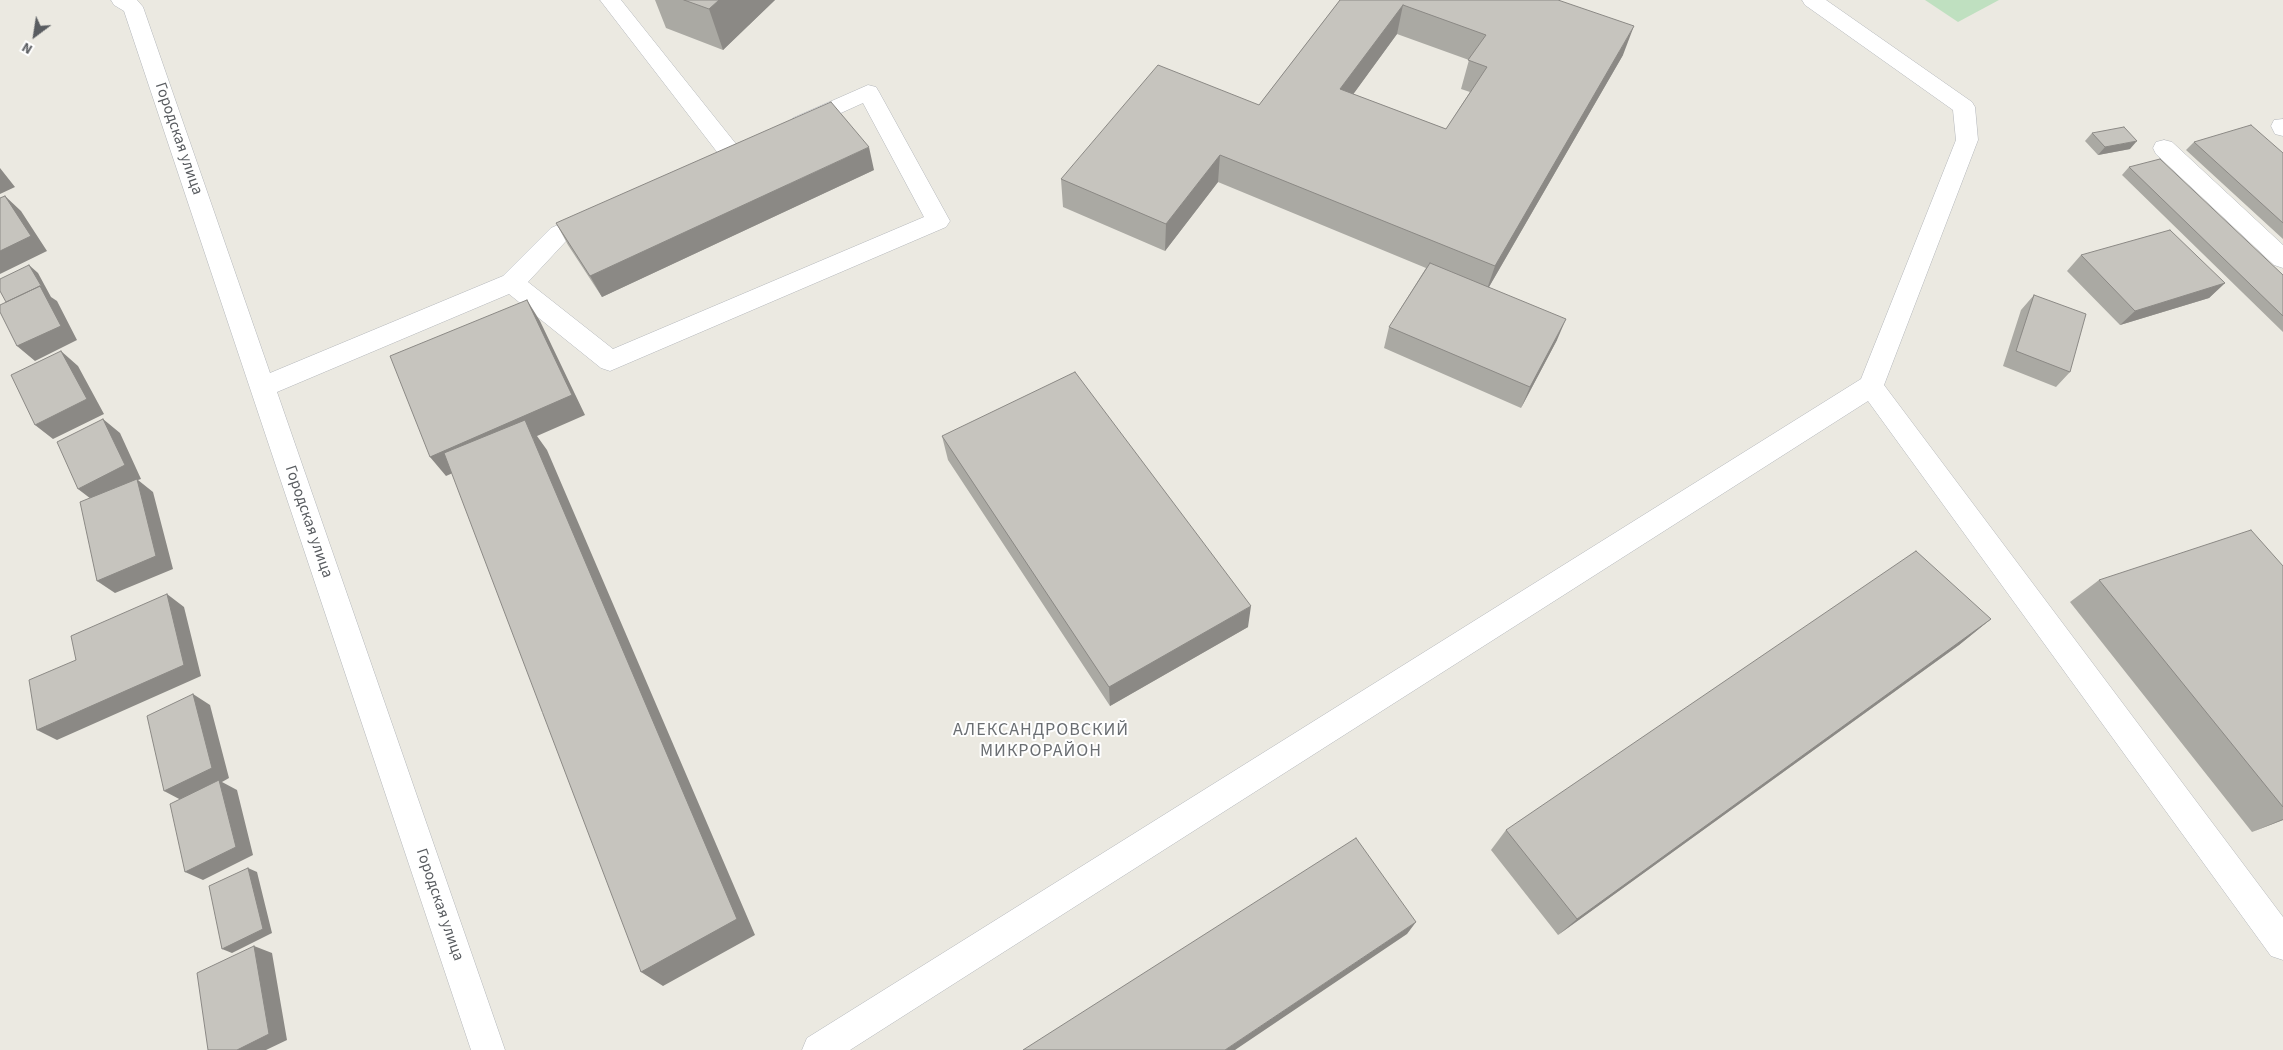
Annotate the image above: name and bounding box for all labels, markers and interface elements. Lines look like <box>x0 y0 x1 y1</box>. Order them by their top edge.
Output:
north arrow <box>10 10 60 60</box>
text: N <box>18 37 36 59</box>
street label: Городская улица <box>150 80 206 198</box>
street label: Городская улица <box>280 463 336 581</box>
district label: АЛЕКСАНДРОВСКИЙ МИКРОРАЙОН <box>951 720 1131 762</box>
street label: Городская улица <box>411 846 467 964</box>

